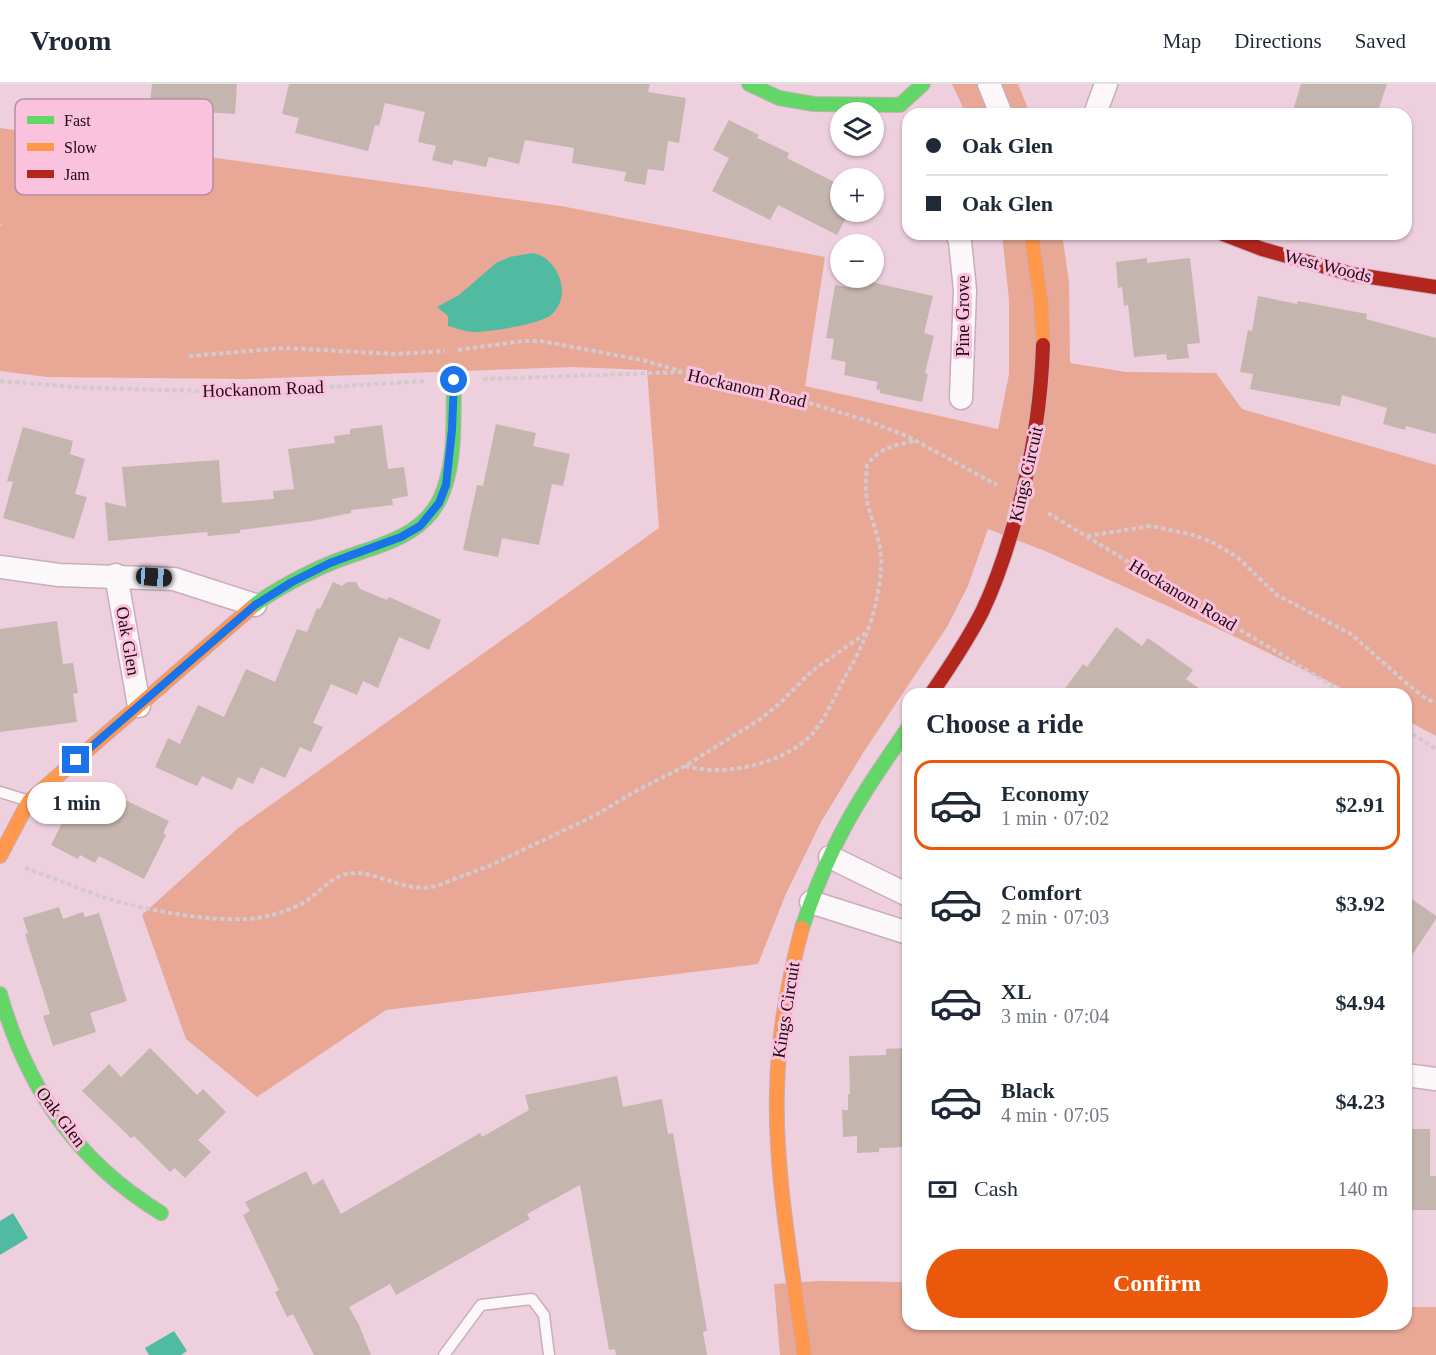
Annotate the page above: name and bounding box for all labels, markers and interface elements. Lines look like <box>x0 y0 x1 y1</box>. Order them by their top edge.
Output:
text: Vroom <box>30 25 111 56</box>
text: Map <box>1163 29 1201 53</box>
text: Directions <box>1234 29 1322 53</box>
text: Saved <box>1355 29 1406 53</box>
legend <box>15 99 213 195</box>
map controls <box>830 102 884 288</box>
button: layers <box>830 102 884 156</box>
text: Fast <box>64 112 91 129</box>
text: Oak Glen <box>962 133 1053 158</box>
text: Slow <box>64 139 97 156</box>
text: Jam <box>64 166 90 183</box>
button: + <box>830 168 884 222</box>
text: Oak Glen <box>962 191 1053 216</box>
button: − <box>830 234 884 288</box>
street label: West Woods <box>1282 245 1374 287</box>
street label: Pine Grove <box>953 275 973 357</box>
street label: Hockanom Road <box>686 365 808 411</box>
route start <box>440 366 467 393</box>
street label: Hockanom Road <box>202 377 324 401</box>
street label: Kings Circuit <box>1005 424 1047 524</box>
street label: Hockanom Road <box>1126 555 1240 635</box>
car <box>135 567 173 587</box>
street label: Oak Glen <box>112 605 144 677</box>
text: Choose a ride <box>926 709 1084 739</box>
route end <box>62 746 89 773</box>
icon: car <box>929 778 983 832</box>
callout: 1 min <box>26 781 125 823</box>
text: Economy <box>1001 781 1089 806</box>
text: 1 min <box>52 792 101 814</box>
text: $2.91 <box>1336 792 1385 817</box>
text: 1 min · 07:02 <box>1001 807 1109 829</box>
icon: car <box>929 877 983 931</box>
text: Comfort <box>1001 880 1082 905</box>
text: $3.92 <box>1336 891 1385 916</box>
text: 2 min · 07:03 <box>1001 906 1109 928</box>
street label: Kings Circuit <box>768 960 804 1060</box>
icon: car <box>929 976 983 1030</box>
text: XL <box>1001 979 1032 1004</box>
text: $4.94 <box>1336 990 1385 1015</box>
text: 3 min · 07:04 <box>1001 1005 1109 1027</box>
icon: car <box>929 1075 983 1129</box>
text: Black <box>1001 1078 1055 1103</box>
street label: Oak Glen <box>32 1083 90 1151</box>
text: $4.23 <box>1336 1089 1385 1114</box>
text: 4 min · 07:05 <box>1001 1104 1109 1126</box>
icon: cash <box>926 1173 959 1206</box>
text: Cash <box>974 1176 1018 1201</box>
text: 140 m <box>1337 1178 1388 1200</box>
button: Confirm <box>926 1249 1388 1318</box>

